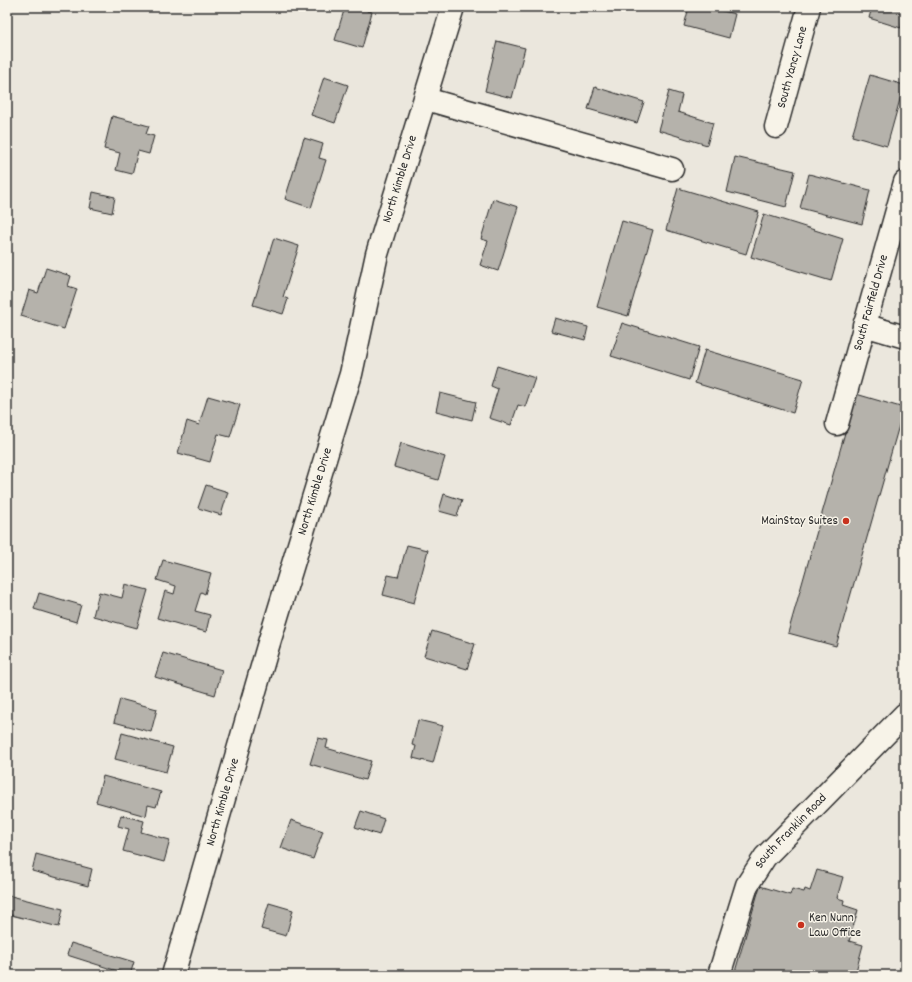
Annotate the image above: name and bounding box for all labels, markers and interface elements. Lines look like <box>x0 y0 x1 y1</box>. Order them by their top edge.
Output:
street label: South Yancy Lane <box>772 24 813 110</box>
street label: North Kimble Drive <box>378 133 423 225</box>
street label: South Fairfield Drive <box>849 252 894 353</box>
street label: North Kimble Drive <box>293 445 338 538</box>
place label: MainStay Suites <box>761 512 838 531</box>
marker: MainStay Suites <box>841 516 851 526</box>
street label: North Kimble Drive <box>201 756 245 848</box>
street label: South Franklin Road <box>750 789 832 873</box>
place label: Ken Nunn Law Office <box>809 909 861 943</box>
marker: Ken Nunn Law Office <box>796 920 806 930</box>

